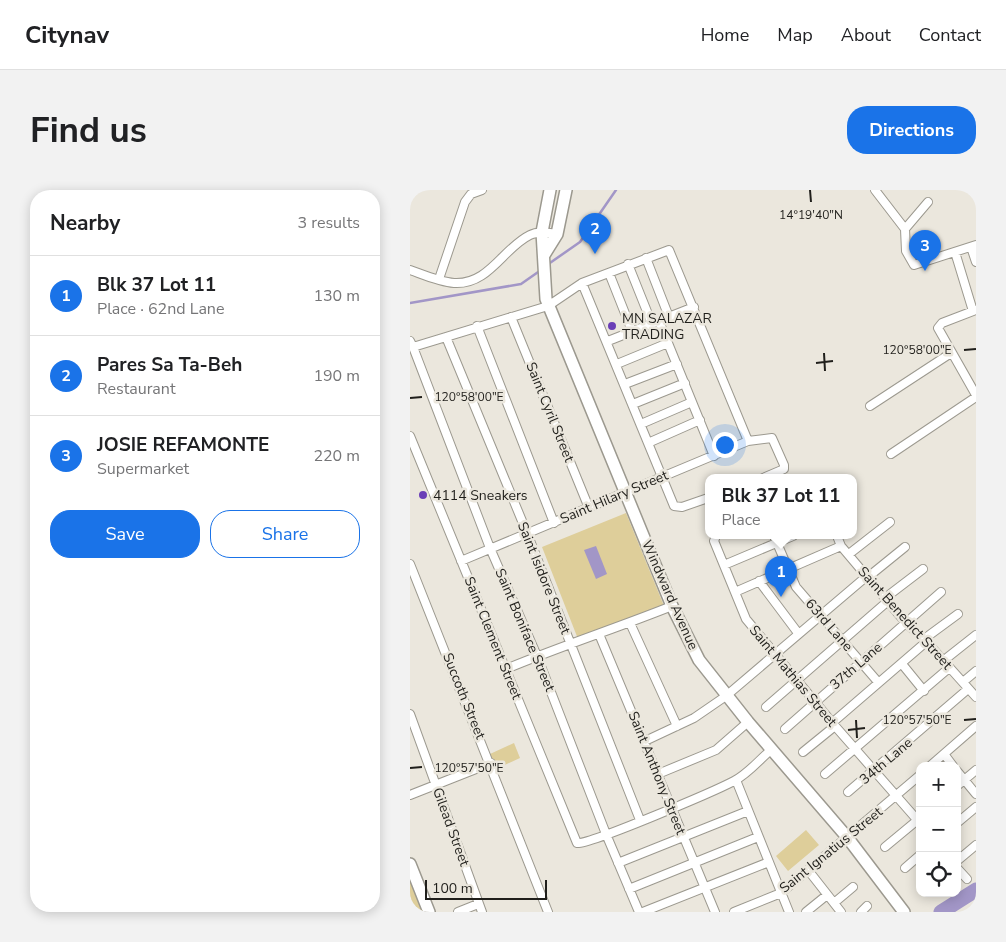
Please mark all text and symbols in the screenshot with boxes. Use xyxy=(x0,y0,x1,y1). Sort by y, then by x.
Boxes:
text: Citynav xyxy=(25,19,109,51)
text: Home xyxy=(701,23,749,47)
text: Map xyxy=(777,23,813,47)
text: About xyxy=(841,23,891,47)
text: Contact xyxy=(919,23,981,47)
button: Directions xyxy=(847,106,976,154)
text: Find us xyxy=(30,107,147,154)
text: 14°19'40"N xyxy=(779,207,843,223)
text: Nearby xyxy=(50,209,120,237)
text: 3 results xyxy=(298,212,360,234)
pin: 2 xyxy=(579,213,611,254)
pin: 3 xyxy=(909,230,941,271)
text: Blk 37 Lot 11 xyxy=(97,272,216,298)
text: 1 xyxy=(61,285,71,307)
text: 130 m xyxy=(313,285,360,307)
text: Place · 62nd Lane xyxy=(97,298,224,320)
place label: MN SALAZAR TRADING xyxy=(622,309,712,344)
marker: MN SALAZAR TRADING xyxy=(606,320,618,332)
text: 120°58'00"E xyxy=(882,342,952,358)
text: Pares Sa Ta-Beh xyxy=(97,352,242,378)
street label: Saint Cyril Street xyxy=(521,359,579,465)
text: 2 xyxy=(61,365,71,387)
text: 190 m xyxy=(313,365,360,387)
text: Restaurant xyxy=(97,378,176,400)
text: 120°58'00"E xyxy=(434,389,504,405)
text: JOSIE REFAMONTE xyxy=(97,432,269,458)
your location xyxy=(712,432,738,458)
text: 3 xyxy=(61,445,71,467)
text: 220 m xyxy=(313,445,360,467)
text: Supermarket xyxy=(97,458,189,480)
street label: Saint Hilary Street xyxy=(557,466,671,528)
popup xyxy=(705,474,857,539)
text: Blk 37 Lot 11 xyxy=(721,483,841,509)
place label: 4114 Sneakers xyxy=(433,486,528,505)
marker: 4114 Sneakers xyxy=(417,489,429,501)
text: Place xyxy=(721,509,761,531)
button: Save xyxy=(50,510,200,558)
button: Share xyxy=(210,510,360,558)
street label: Saint Isidore Street xyxy=(513,519,575,637)
street label: Windward Avenue xyxy=(637,537,703,653)
pin: 1 xyxy=(765,556,797,597)
street label: Saint Benedict Street xyxy=(854,562,956,674)
street label: Saint Boniface Street xyxy=(491,566,560,694)
street label: Saint Clement Street xyxy=(460,574,526,702)
street label: 63rd Lane xyxy=(801,595,857,655)
street label: Saint Mathias Street xyxy=(745,621,841,731)
street label: 37th Lane xyxy=(826,638,886,694)
street label: Succoth Street xyxy=(438,650,490,742)
street label: Saint Anthony Street xyxy=(624,709,690,838)
text: 120°57'50"E xyxy=(882,712,952,728)
street label: 34th Lane xyxy=(856,733,916,789)
text: 120°57'50"E xyxy=(434,760,504,776)
map controls xyxy=(916,762,961,897)
button: + xyxy=(916,762,961,807)
street label: Gilead Street xyxy=(428,785,474,869)
street label: Saint Ignatius Street xyxy=(776,802,887,897)
button: − xyxy=(916,807,961,852)
button: locate xyxy=(916,852,961,897)
scale bar xyxy=(425,877,548,900)
text: 100 m xyxy=(432,879,473,898)

